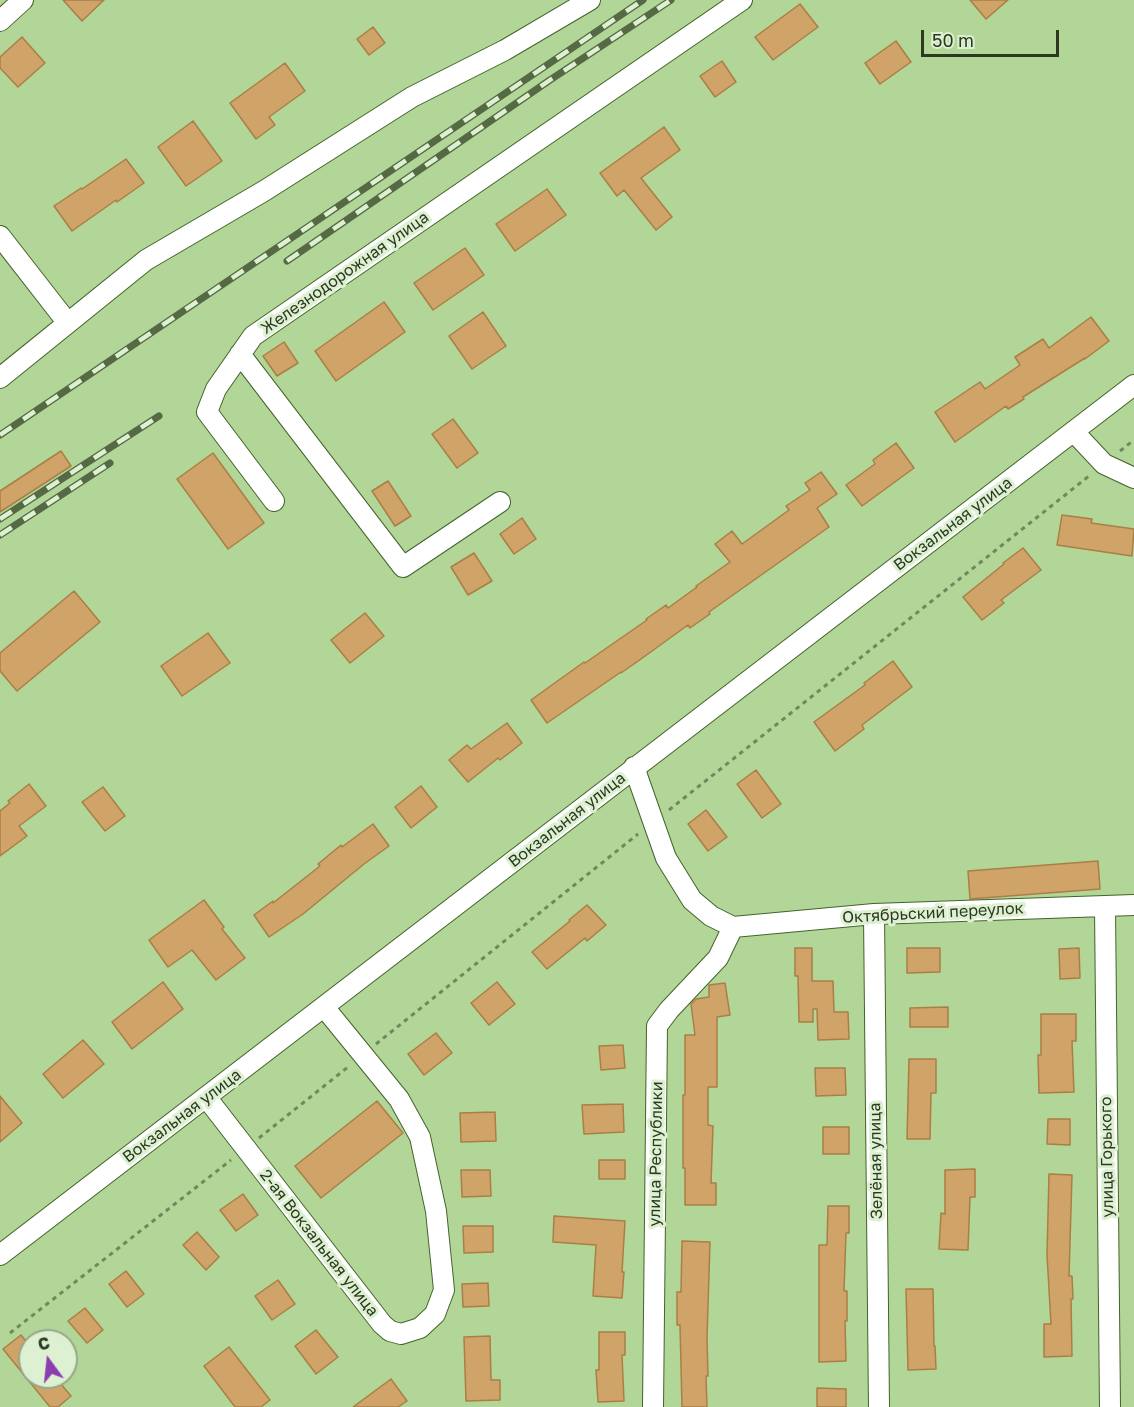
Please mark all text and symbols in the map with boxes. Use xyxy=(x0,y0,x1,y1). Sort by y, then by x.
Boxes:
scale bar xyxy=(924,18,1062,56)
text: 50 m xyxy=(932,29,974,51)
street label: Железнодорожная улица xyxy=(257,208,433,338)
street label: Вокзальная улица xyxy=(890,473,1016,575)
street label: Вокзальная улица xyxy=(505,768,629,872)
street label: Октябрьский переулок xyxy=(842,899,1024,927)
street label: Вокзальная улица xyxy=(119,1065,245,1167)
street label: улица Республики xyxy=(645,1081,667,1227)
street label: улица Горького xyxy=(1096,1096,1118,1218)
street label: Зелёная улица xyxy=(865,1102,887,1220)
street label: 2-ая Вокзальная улица xyxy=(256,1166,382,1320)
north arrow xyxy=(18,1329,78,1389)
text: С xyxy=(36,1332,52,1355)

